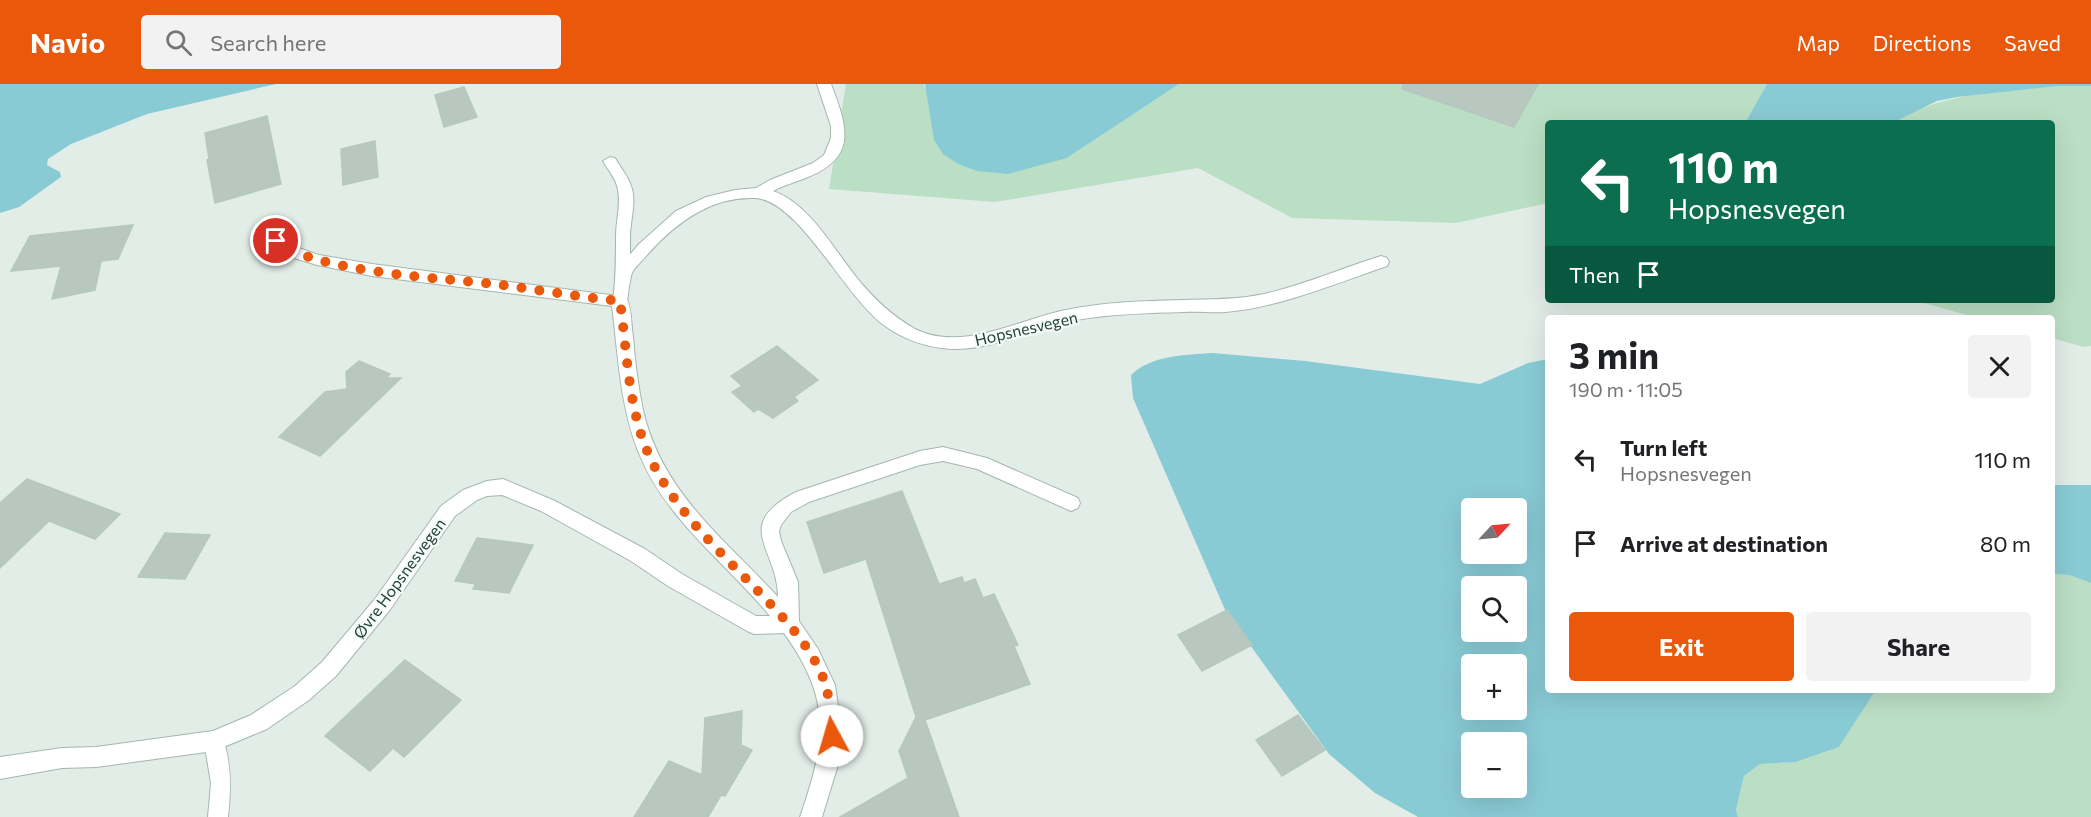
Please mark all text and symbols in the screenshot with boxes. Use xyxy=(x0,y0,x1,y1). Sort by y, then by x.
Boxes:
search box xyxy=(141,15,561,69)
text: Navio xyxy=(30,25,105,59)
icon: search xyxy=(162,26,195,59)
text: Search here xyxy=(210,29,326,56)
text: Map xyxy=(1797,30,1840,55)
text: Directions xyxy=(1873,30,1971,55)
text: Saved xyxy=(2004,30,2061,55)
text: 110 m xyxy=(1668,140,1779,192)
icon: left xyxy=(1569,144,1647,222)
text: Hopsnesvegen xyxy=(1668,192,1846,225)
pin xyxy=(250,215,301,266)
icon: arrive xyxy=(259,224,292,257)
icon: arrive xyxy=(1632,258,1665,291)
text: Then xyxy=(1569,261,1620,288)
street label: Hopsnesvegen xyxy=(973,307,1079,349)
text: 3 min xyxy=(1569,332,1659,376)
button: close xyxy=(1968,335,2031,398)
text: 190 m · 11:05 xyxy=(1569,377,1683,401)
text: Turn left xyxy=(1620,434,1707,461)
icon: left xyxy=(1569,443,1602,476)
text: 110 m xyxy=(1974,446,2031,473)
text: Hopsnesvegen xyxy=(1620,461,1752,485)
north arrow xyxy=(1461,498,1527,564)
map controls xyxy=(1461,498,1527,798)
street label: Øvre Hopsnesvegen xyxy=(349,514,449,642)
icon: arrive xyxy=(1569,527,1602,560)
text: Arrive at destination xyxy=(1620,530,1828,557)
text: 80 m xyxy=(1980,530,2031,557)
button: search xyxy=(1461,576,1527,642)
button: Exit xyxy=(1569,612,1794,681)
button: Share xyxy=(1806,612,2031,681)
button: + xyxy=(1461,654,1527,720)
position arrow xyxy=(800,704,864,768)
button: − xyxy=(1461,732,1527,798)

